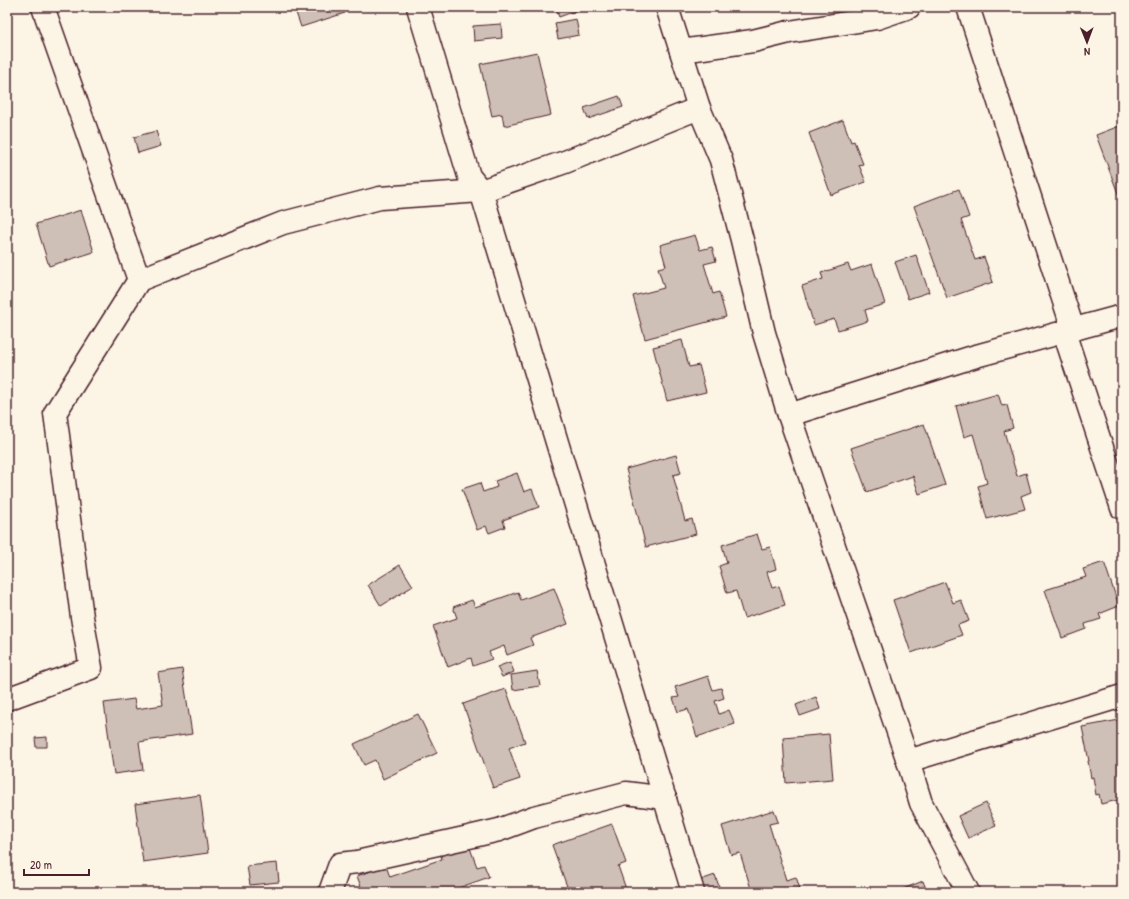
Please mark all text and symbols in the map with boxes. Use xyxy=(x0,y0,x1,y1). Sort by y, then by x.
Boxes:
north arrow xyxy=(1067,22,1107,62)
text: N xyxy=(1084,45,1090,59)
scale bar xyxy=(24,851,89,877)
text: 20 m xyxy=(30,856,52,873)

